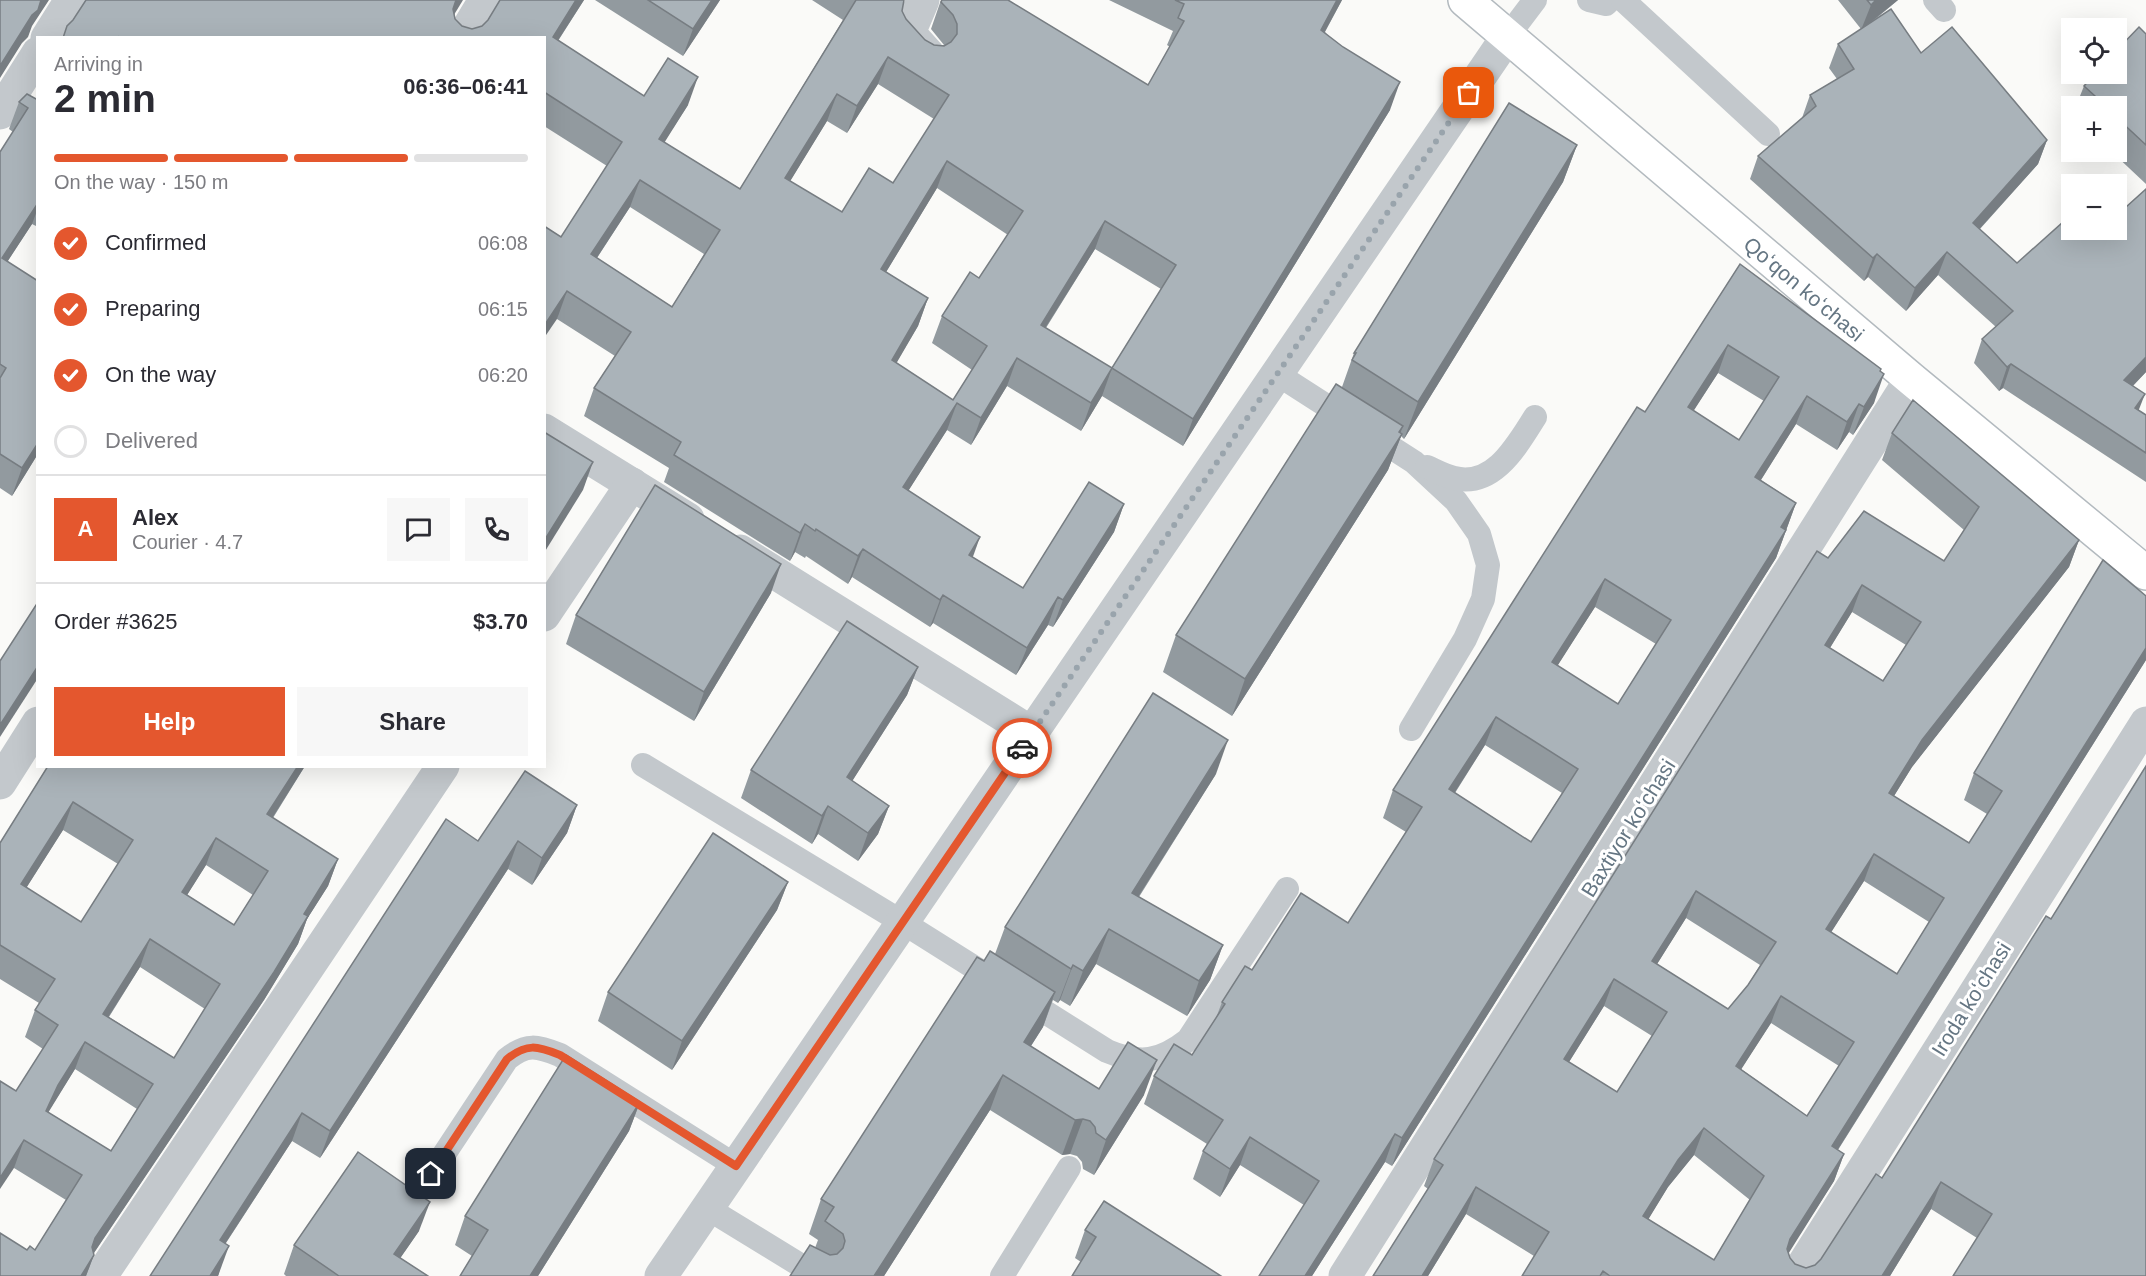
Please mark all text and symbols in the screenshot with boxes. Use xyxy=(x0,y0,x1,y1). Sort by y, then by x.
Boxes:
map controls xyxy=(2061,18,2127,240)
button: locate xyxy=(2061,18,2127,84)
text: Arriving in xyxy=(54,53,143,75)
pin xyxy=(1443,67,1494,118)
text: 06:36–06:41 xyxy=(403,74,528,99)
icon: bag xyxy=(1452,76,1485,109)
text: 2 min xyxy=(54,77,156,120)
button: + xyxy=(2061,96,2127,162)
text: On the way · 150 m xyxy=(54,171,229,193)
button: − xyxy=(2061,174,2127,240)
icon: check xyxy=(54,227,87,260)
text: Confirmed xyxy=(105,230,206,255)
text: 06:08 xyxy=(478,232,528,254)
street label: Qoʻqon koʻchasi xyxy=(1739,232,1869,346)
icon: check xyxy=(54,293,87,326)
text: Preparing xyxy=(105,296,200,321)
text: 06:15 xyxy=(478,298,528,320)
icon: check xyxy=(54,359,87,392)
text: On the way xyxy=(105,362,216,387)
text: 06:20 xyxy=(478,364,528,386)
text: Delivered xyxy=(105,428,198,453)
button: chat xyxy=(387,498,450,561)
button: phone xyxy=(465,498,528,561)
text: Alex xyxy=(132,505,178,530)
text: A xyxy=(78,516,93,541)
text: Courier · 4.7 xyxy=(132,531,243,553)
text: Order #3625 xyxy=(54,609,178,634)
text: $3.70 xyxy=(473,609,528,634)
button: Help xyxy=(54,687,285,756)
button: Share xyxy=(297,687,528,756)
courier xyxy=(992,718,1052,778)
icon: car xyxy=(1006,732,1039,765)
street label: Baxtiyor koʻchasi xyxy=(1576,755,1680,901)
street label: Iroda koʻchasi xyxy=(1927,938,2015,1060)
pin xyxy=(405,1148,456,1199)
icon: home xyxy=(414,1157,447,1190)

